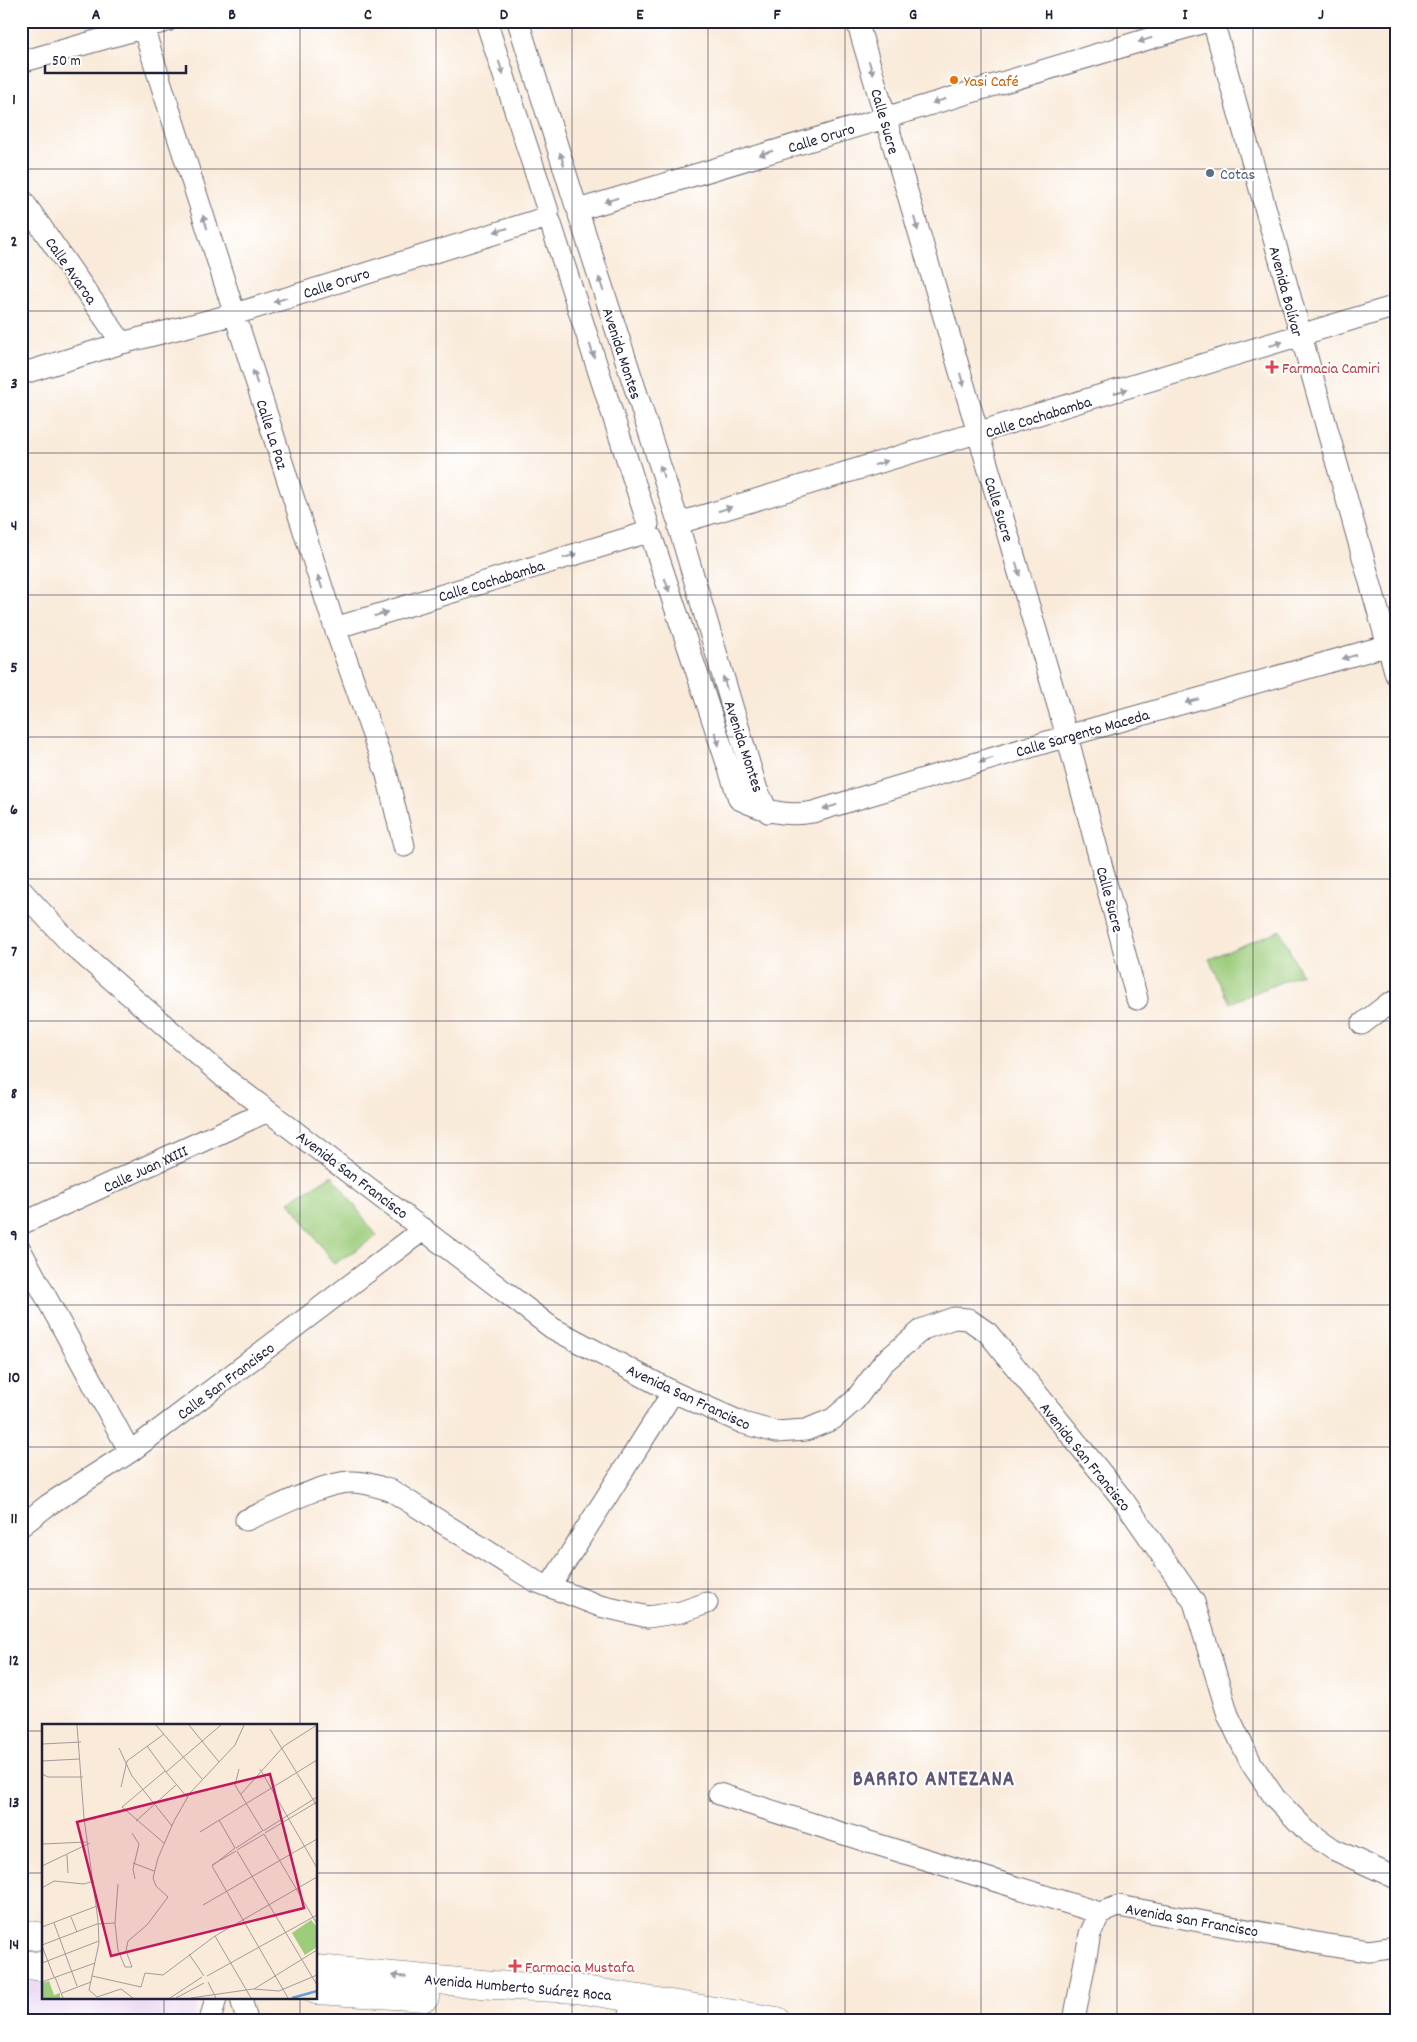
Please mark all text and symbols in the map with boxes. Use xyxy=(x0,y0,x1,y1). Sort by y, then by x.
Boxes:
text: A xyxy=(92,4,101,27)
text: B xyxy=(228,4,236,27)
text: C xyxy=(364,4,372,27)
text: D xyxy=(500,4,509,27)
text: E xyxy=(636,4,644,27)
text: F xyxy=(773,4,781,27)
text: G xyxy=(909,4,917,27)
text: H xyxy=(1045,4,1053,27)
text: I xyxy=(1183,4,1189,27)
text: J xyxy=(1318,4,1324,27)
one-way arrow xyxy=(1137,37,1152,45)
scale bar xyxy=(45,42,186,74)
text: 50 m xyxy=(52,51,81,73)
one-way arrow xyxy=(498,60,506,75)
one-way arrow xyxy=(867,61,875,76)
place label: Yasi Café xyxy=(964,71,1019,94)
marker: Yasi Café xyxy=(948,74,960,86)
street label: Calle Sucre xyxy=(863,86,904,157)
text: 1 xyxy=(12,89,16,112)
one-way arrow xyxy=(931,98,946,106)
street label: Calle Oruro xyxy=(785,118,858,160)
one-way arrow xyxy=(759,150,774,158)
one-way arrow xyxy=(557,151,565,166)
place label: Cotas xyxy=(1220,164,1255,187)
marker: Cotas xyxy=(1204,167,1216,179)
one-way arrow xyxy=(603,197,618,205)
one-way arrow xyxy=(201,214,209,229)
one-way arrow xyxy=(913,217,921,232)
one-way arrow xyxy=(494,227,509,235)
text: 2 xyxy=(11,231,18,254)
street label: Calle Avaroa xyxy=(38,233,102,310)
street label: Avenida Bolívar xyxy=(1261,244,1308,340)
street label: Calle Oruro xyxy=(300,263,373,306)
one-way arrow xyxy=(597,276,605,291)
one-way arrow xyxy=(272,297,287,304)
street label: Avenida Montes xyxy=(595,305,646,403)
one-way arrow xyxy=(1269,340,1284,348)
one-way arrow xyxy=(588,344,596,359)
place label: Farmacia Camiri xyxy=(1282,358,1380,381)
marker: Farmacia Camiri xyxy=(1266,361,1278,373)
one-way arrow xyxy=(250,369,258,384)
text: 3 xyxy=(10,373,18,396)
one-way arrow xyxy=(958,373,966,388)
one-way arrow xyxy=(1113,387,1128,395)
street label: Calle Cochabamba xyxy=(983,391,1095,445)
street label: Calle La Paz xyxy=(249,397,293,473)
one-way arrow xyxy=(874,459,889,467)
one-way arrow xyxy=(657,464,665,479)
street label: Calle Sucre xyxy=(977,474,1018,545)
one-way arrow xyxy=(718,505,733,513)
text: 4 xyxy=(11,515,17,538)
one-way arrow xyxy=(563,551,578,559)
street label: Calle Cochabamba xyxy=(436,555,548,609)
one-way arrow xyxy=(1014,562,1022,577)
one-way arrow xyxy=(316,574,323,589)
one-way arrow xyxy=(664,577,671,592)
one-way arrow xyxy=(374,609,389,617)
one-way arrow xyxy=(1341,653,1356,661)
text: 5 xyxy=(10,657,18,680)
one-way arrow xyxy=(720,676,728,691)
one-way arrow xyxy=(1185,697,1200,705)
street label: Avenida Montes xyxy=(717,698,768,796)
street label: Calle Sargento Maceda xyxy=(1013,704,1153,764)
one-way arrow xyxy=(713,732,721,747)
one-way arrow xyxy=(978,757,993,765)
text: 6 xyxy=(10,799,18,822)
one-way arrow xyxy=(823,803,838,811)
street label: Calle Sucre xyxy=(1089,864,1128,935)
text: 7 xyxy=(11,941,17,964)
text: 8 xyxy=(11,1083,18,1106)
street label: Avenida San Francisco xyxy=(291,1126,412,1226)
street label: Calle Juan XXIII xyxy=(100,1141,192,1200)
text: 9 xyxy=(10,1225,18,1248)
street label: Calle San Francisco xyxy=(173,1338,280,1426)
street label: Avenida San Francisco xyxy=(622,1359,754,1437)
text: 10 xyxy=(8,1367,20,1390)
street label: Avenida San Francisco xyxy=(1033,1398,1135,1517)
text: 11 xyxy=(10,1508,18,1531)
text: 12 xyxy=(9,1650,19,1673)
inset map xyxy=(42,1724,318,2000)
district label: BARRIO ANTEZANA xyxy=(853,1766,1015,1796)
text: 13 xyxy=(9,1792,19,1815)
street label: Avenida San Francisco xyxy=(1123,1898,1260,1944)
text: 14 xyxy=(9,1934,19,1957)
place label: Farmacia Mustafa xyxy=(525,1957,635,1980)
marker: Farmacia Mustafa xyxy=(509,1960,521,1972)
street label: Avenida Humberto Suárez Roca xyxy=(423,1969,613,2008)
one-way arrow xyxy=(391,1972,407,1980)

